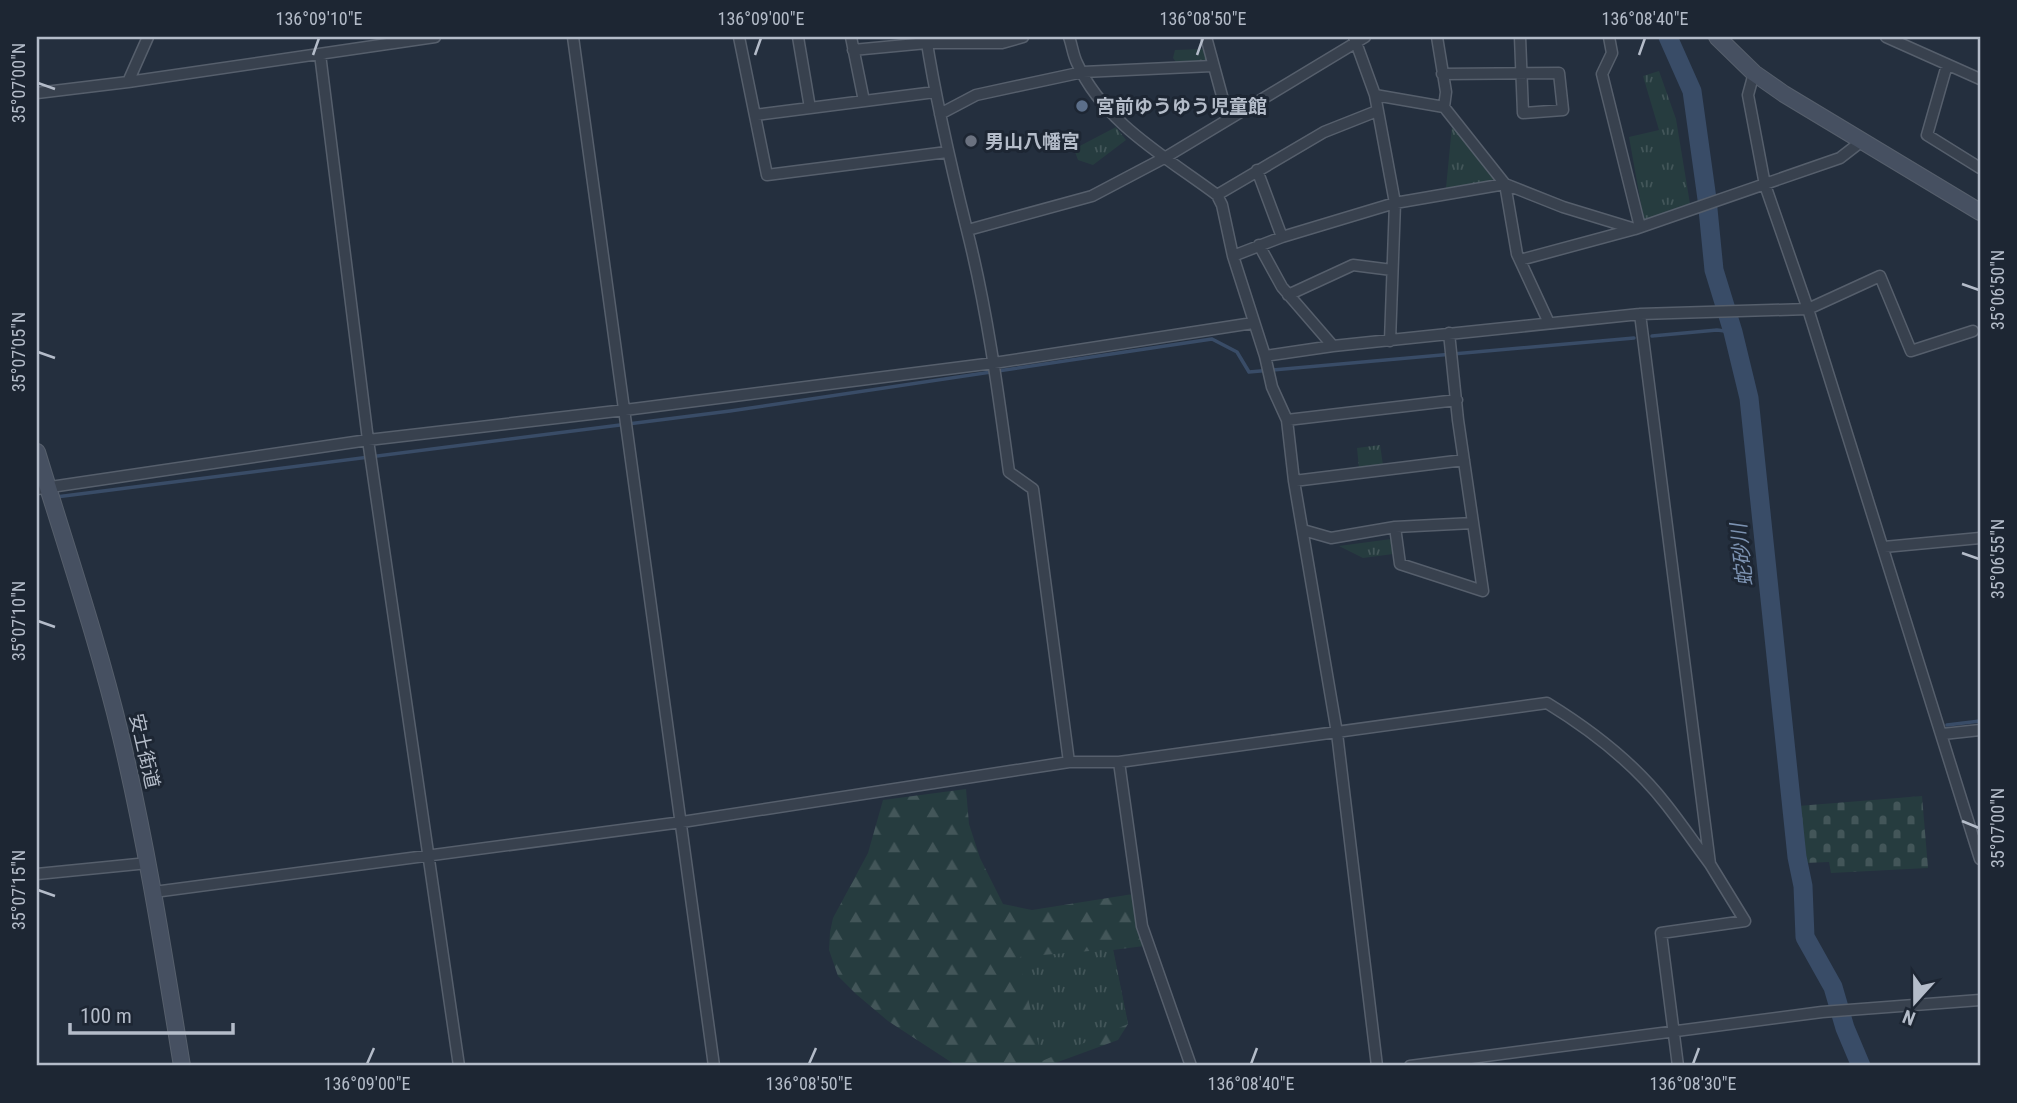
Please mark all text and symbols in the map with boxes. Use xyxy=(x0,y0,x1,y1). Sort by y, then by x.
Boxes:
text: 136°09'10"E xyxy=(276,8,362,29)
text: 136°09'00"E xyxy=(718,8,804,29)
text: 136°08'50"E xyxy=(1160,8,1246,29)
text: 136°08'40"E xyxy=(1602,8,1688,29)
text: 35°07'00"N xyxy=(8,43,29,123)
place label: 宮前ゆうゆう児童館 xyxy=(1096,95,1267,118)
marker: 宮前ゆうゆう児童館 xyxy=(1074,98,1090,114)
place label: 男山八幡宮 xyxy=(985,130,1080,153)
marker: 男山八幡宮 xyxy=(963,133,979,149)
text: 35°06'50"N xyxy=(1987,250,2008,330)
text: 35°07'05"N xyxy=(8,312,29,392)
text: 35°06'55"N xyxy=(1987,519,2008,599)
water label: 蛇砂川 xyxy=(1727,520,1757,588)
text: 35°07'10"N xyxy=(8,581,29,661)
street label: 安土街道 xyxy=(125,711,164,791)
text: 35°07'00"N xyxy=(1987,788,2008,868)
text: 35°07'15"N xyxy=(8,850,29,930)
north arrow xyxy=(1881,967,1951,1036)
scale bar xyxy=(70,991,233,1035)
text: 100 m xyxy=(80,1004,132,1028)
text: N xyxy=(1900,1005,1919,1030)
text: 136°09'00"E xyxy=(324,1073,410,1094)
text: 136°08'50"E xyxy=(766,1073,852,1094)
text: 136°08'40"E xyxy=(1208,1073,1294,1094)
text: 136°08'30"E xyxy=(1650,1073,1736,1094)

